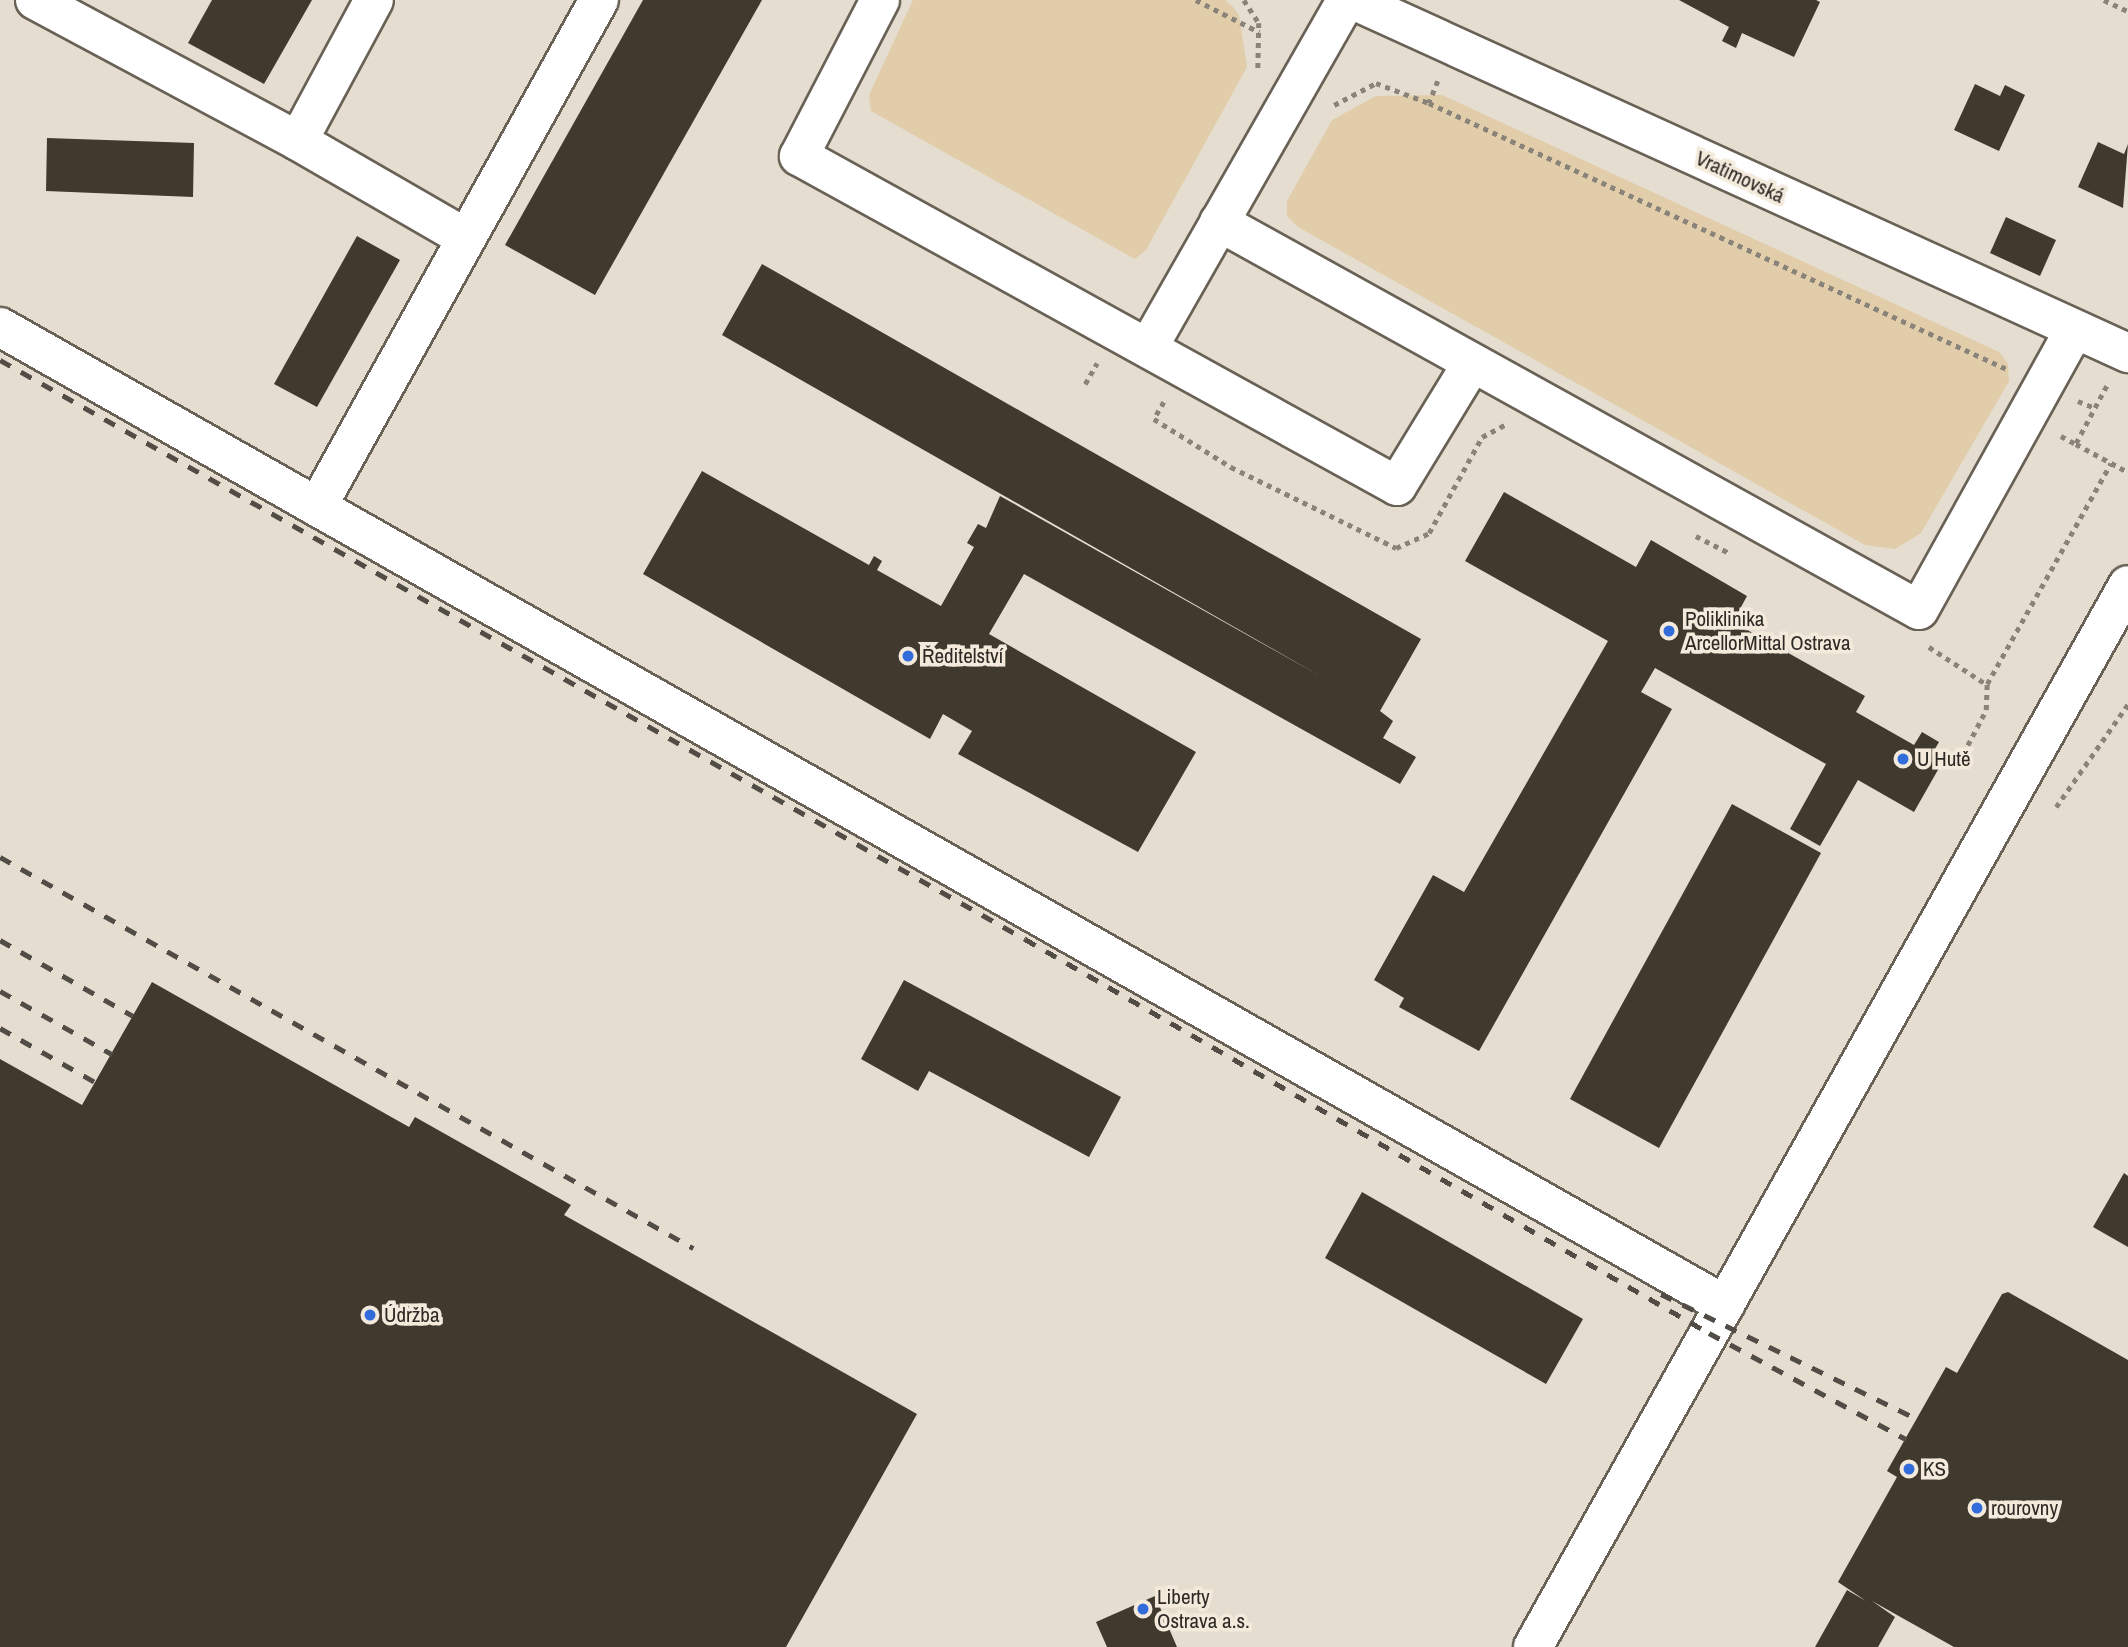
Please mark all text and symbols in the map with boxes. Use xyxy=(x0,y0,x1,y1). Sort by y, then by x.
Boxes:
street label: Vratimovská xyxy=(1692,145,1788,209)
place label: Poliklinika ArcellorMittal Ostrava xyxy=(1685,606,1851,656)
marker: Poliklinika ArcellorMittal Ostrava xyxy=(1659,621,1679,641)
place label: Ředitelství xyxy=(922,643,1003,669)
marker: Ředitelství xyxy=(900,648,916,664)
place label: U Hutě xyxy=(1917,746,1971,772)
marker: U Hutě xyxy=(1895,751,1911,767)
place label: Údržba xyxy=(384,1302,440,1328)
marker: Údržba xyxy=(362,1307,378,1323)
place label: KS xyxy=(1923,1456,1946,1482)
marker: KS xyxy=(1901,1461,1917,1477)
place label: rourovny xyxy=(1991,1495,2058,1521)
marker: rourovny xyxy=(1969,1500,1985,1516)
place label: Liberty Ostrava a.s. xyxy=(1157,1584,1250,1634)
marker: Liberty Ostrava a.s. xyxy=(1135,1601,1151,1617)

